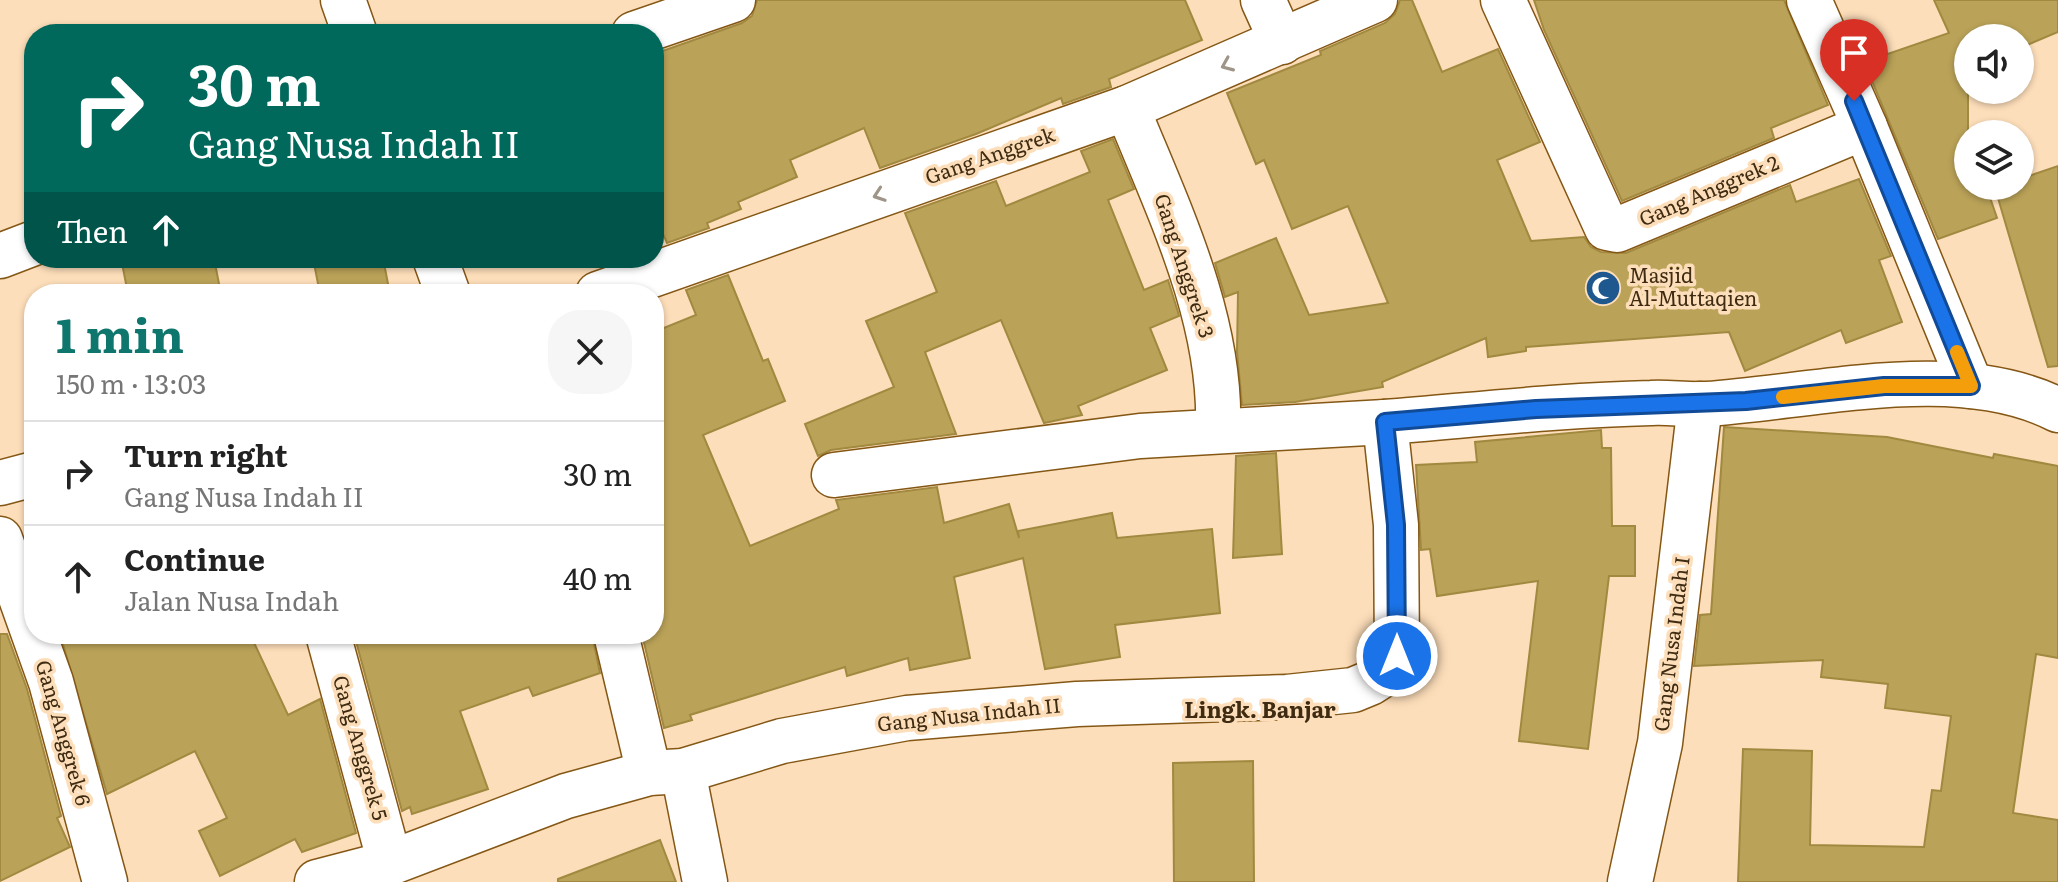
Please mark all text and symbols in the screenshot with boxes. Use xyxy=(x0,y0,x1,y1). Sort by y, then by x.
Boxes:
pin xyxy=(1820,19,1888,101)
map controls xyxy=(1954,24,2034,200)
button: sound xyxy=(1954,24,2034,104)
icon: arrive xyxy=(1832,31,1876,75)
text: 30 m xyxy=(188,40,321,123)
icon: right xyxy=(56,56,160,160)
one-way arrow xyxy=(1221,56,1235,72)
text: Gang Nusa Indah II xyxy=(188,116,520,169)
street label: Gang Anggrek xyxy=(920,118,1059,190)
button: layers xyxy=(1954,120,2034,200)
street label: Gang Anggrek 2 xyxy=(1634,146,1783,232)
one-way arrow xyxy=(872,186,886,202)
street label: Gang Anggrek 3 xyxy=(1148,189,1223,341)
text: Then xyxy=(56,208,128,252)
icon: ahead xyxy=(144,208,188,252)
place label: Masjid Al-Muttaqien xyxy=(1629,259,1757,312)
mosque icon: Masjid Al-Muttaqien xyxy=(1584,269,1622,307)
text: 1 min xyxy=(56,297,184,368)
button: close xyxy=(548,310,632,394)
text: 150 m · 13:03 xyxy=(56,363,206,402)
text: Turn right xyxy=(124,432,288,476)
icon: right xyxy=(56,451,100,495)
text: 30 m xyxy=(563,451,632,495)
text: Gang Nusa Indah II xyxy=(124,476,364,515)
text: Continue xyxy=(124,536,265,580)
icon: ahead xyxy=(56,555,100,599)
text: 40 m xyxy=(563,555,632,599)
street label: Gang Nusa Indah I xyxy=(1644,555,1696,733)
text: Jalan Nusa Indah xyxy=(124,580,339,619)
position arrow xyxy=(1355,614,1439,698)
street label: Gang Anggrek 6 xyxy=(30,656,100,809)
street label: Gang Anggrek 5 xyxy=(327,671,397,823)
street label: Gang Nusa Indah II xyxy=(876,688,1062,738)
district label: Lingk. Banjar xyxy=(1184,692,1336,725)

